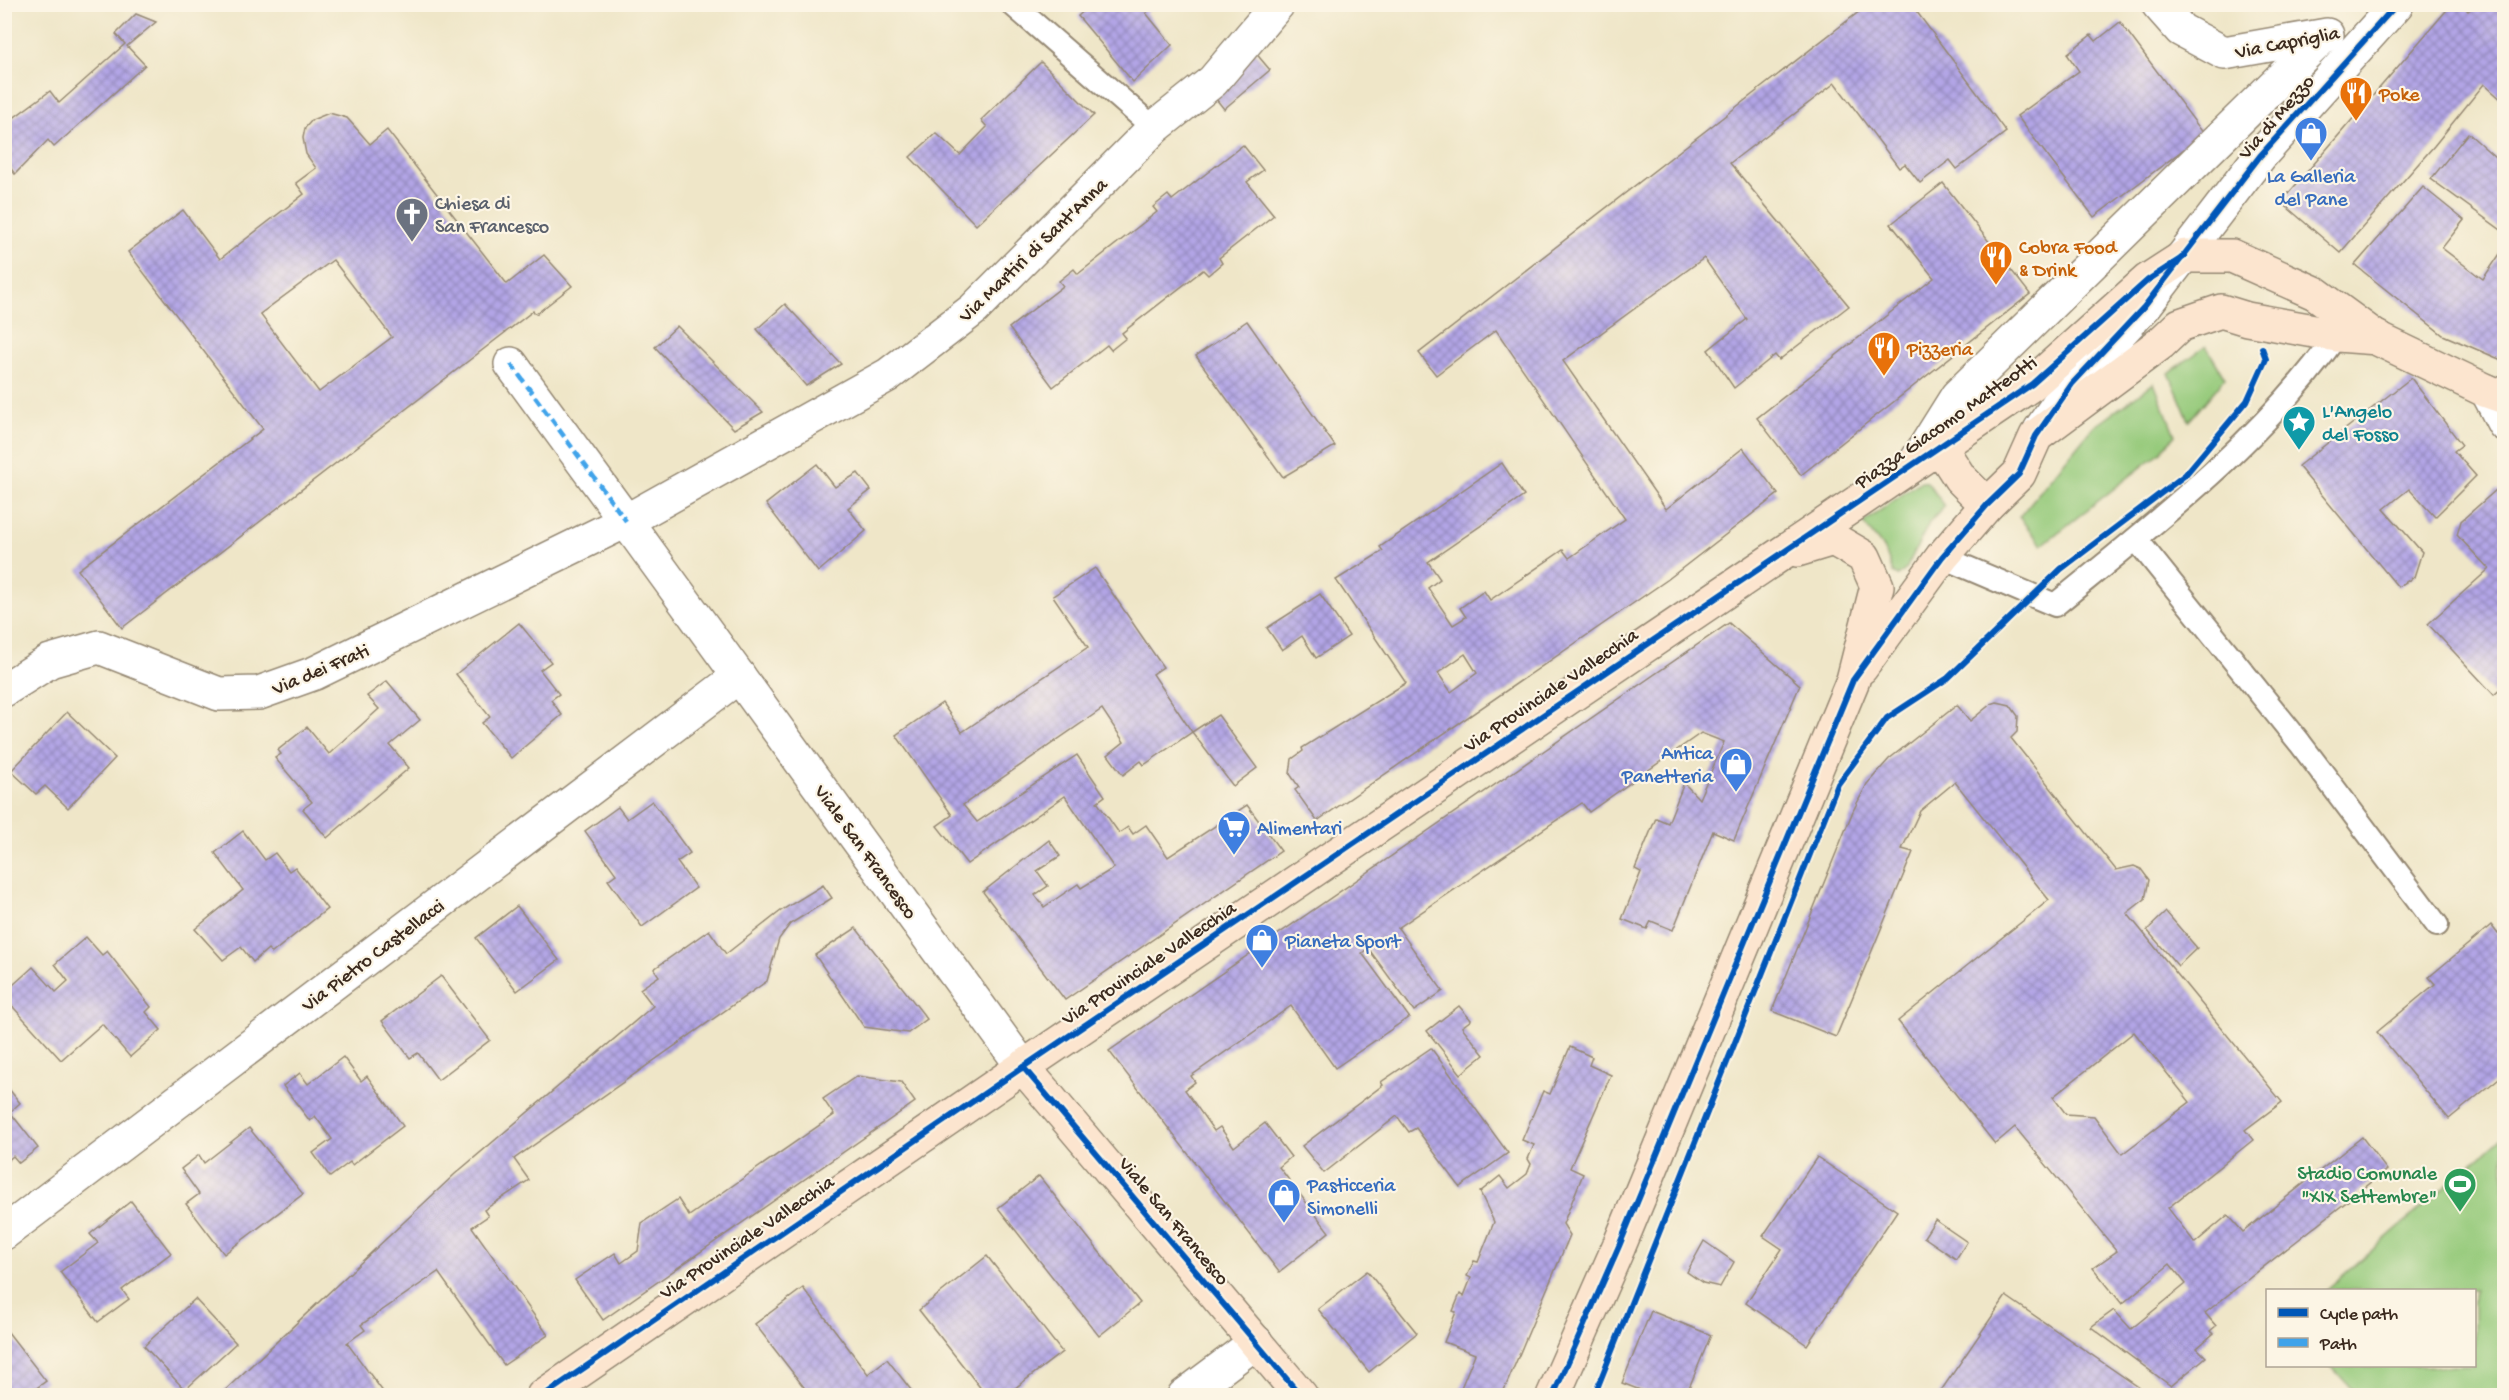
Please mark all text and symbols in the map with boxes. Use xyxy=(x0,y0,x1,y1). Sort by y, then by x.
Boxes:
street label: Via Capriglia xyxy=(2233,23,2343,66)
street label: Via di Mezzo xyxy=(2234,71,2321,166)
restaurant icon: Poke xyxy=(2338,75,2374,122)
place label: Poke xyxy=(2378,85,2420,108)
shop icon: La Galleria del Pane xyxy=(2293,115,2329,162)
place label: La Galleria del Pane xyxy=(2267,167,2356,213)
street label: Via Martiri di Sant'Anna xyxy=(955,174,1114,329)
place label: Chiesa di San Francesco xyxy=(435,194,549,240)
church icon: Chiesa di San Francesco xyxy=(394,196,430,243)
place label: Cobra Food & Drink xyxy=(2019,238,2119,284)
restaurant icon: Cobra Food & Drink xyxy=(1978,239,2014,286)
restaurant icon: Pizzeria xyxy=(1866,330,1902,377)
place label: Pizzeria xyxy=(1906,340,1974,363)
street label: Piazza Giacomo Matteotti xyxy=(1851,352,2043,496)
place label: L'Angelo del Fosso xyxy=(2322,402,2399,448)
place icon: L'Angelo del Fosso xyxy=(2281,404,2317,451)
street label: Via Provinciale Vallecchia xyxy=(1460,624,1644,759)
street label: Via dei Frati xyxy=(268,640,373,702)
place label: Antica Panetteria xyxy=(1621,744,1714,790)
shop icon: Antica Panetteria xyxy=(1718,746,1754,793)
street label: Viale San Francesco xyxy=(807,781,921,925)
supermarket icon: Alimentari xyxy=(1216,809,1252,856)
place label: Alimentari xyxy=(1257,819,1342,842)
street label: Via Pietro Castellacci xyxy=(297,896,450,1019)
street label: Via Provinciale Vallecchia xyxy=(1058,897,1242,1032)
shop icon: Pianeta Sport xyxy=(1244,922,1280,969)
place label: Pianeta Sport xyxy=(1284,932,1402,955)
street label: Viale San Francesco xyxy=(1111,1153,1233,1291)
place label: Stadio Comunale "XIX Settembre" xyxy=(2297,1164,2438,1210)
sports icon: Stadio Comunale "XIX Settembre" xyxy=(2442,1166,2478,1213)
street label: Via Provinciale Vallecchia xyxy=(656,1171,840,1306)
place label: Pasticceria Simonelli xyxy=(1306,1176,1396,1222)
shop icon: Pasticceria Simonelli xyxy=(1266,1177,1302,1224)
legend xyxy=(2266,1289,2476,1367)
text: Cycle path xyxy=(2320,1305,2398,1326)
text: Path xyxy=(2319,1335,2357,1356)

